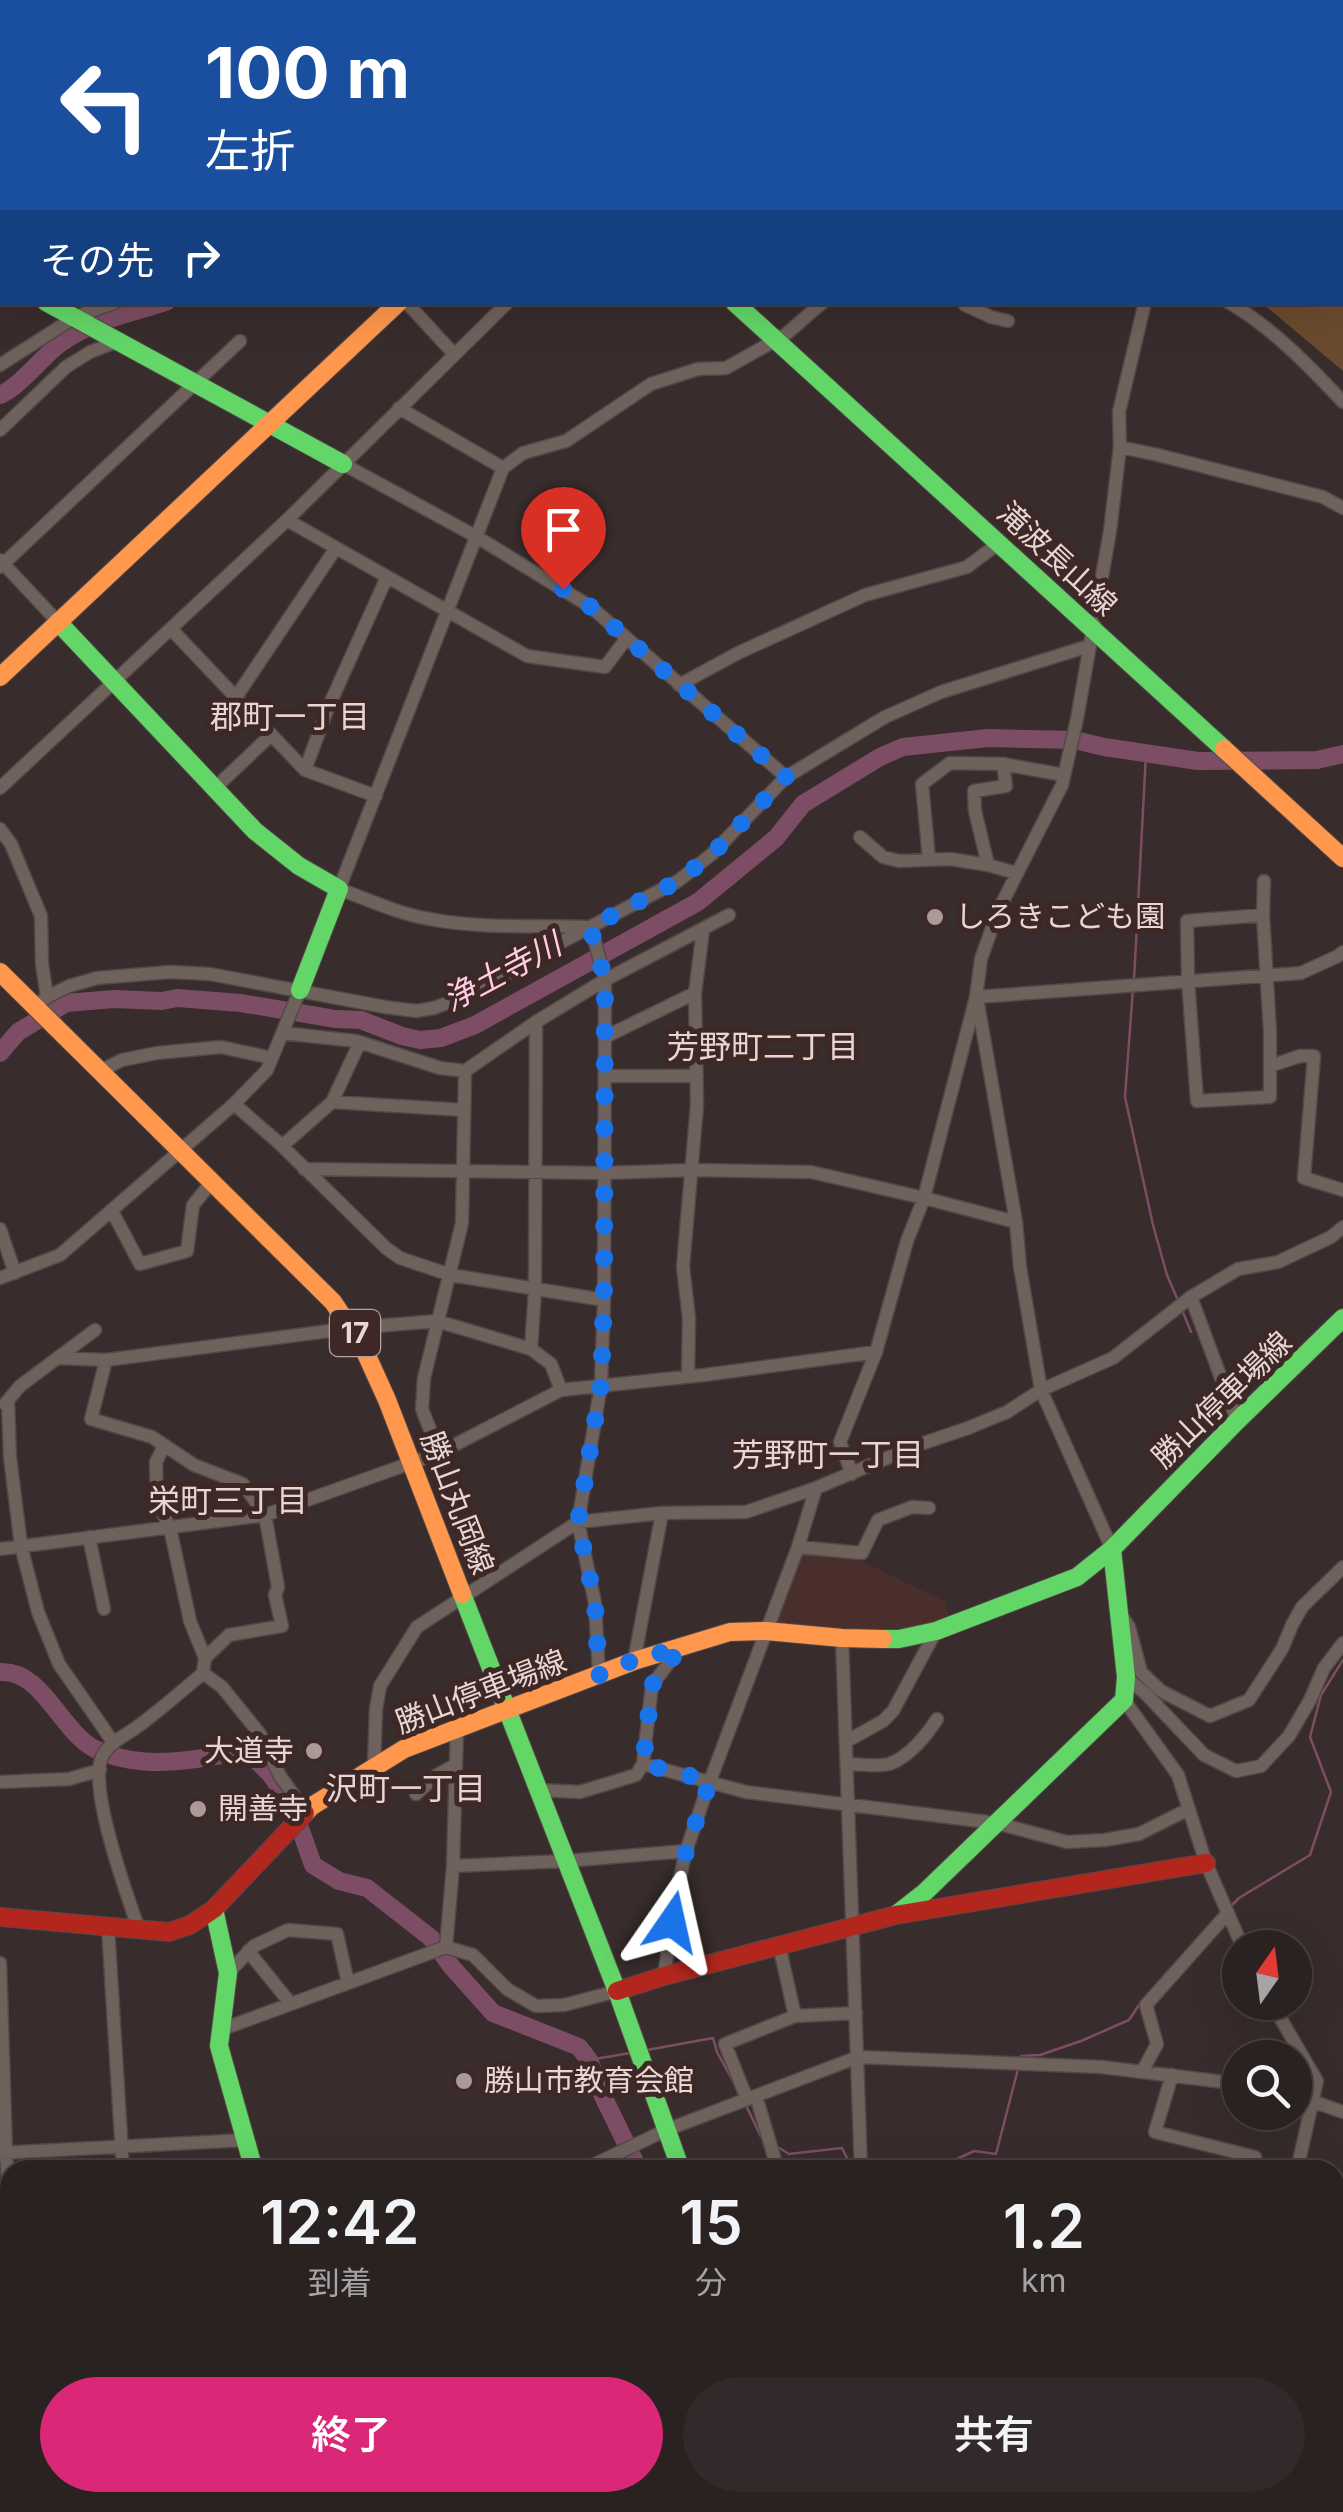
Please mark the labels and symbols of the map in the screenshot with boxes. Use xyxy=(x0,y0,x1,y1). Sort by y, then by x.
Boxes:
pin xyxy=(521,487,606,590)
street label: 滝波長山線 xyxy=(991,494,1125,623)
district label: 郡町一丁目 xyxy=(210,697,370,736)
place label: しろきこども園 xyxy=(955,898,1165,934)
marker: しろきこども園 xyxy=(924,906,946,928)
water label: 浄土寺川 xyxy=(436,923,570,1019)
district label: 芳野町二丁目 xyxy=(667,1027,859,1066)
road number: 17 xyxy=(330,1310,380,1356)
street label: 勝山停車場線 xyxy=(1144,1324,1299,1475)
street label: 勝山丸岡線 xyxy=(414,1426,502,1579)
district label: 芳野町一丁目 xyxy=(732,1435,924,1474)
district label: 栄町三丁目 xyxy=(148,1481,308,1520)
street label: 勝山停車場線 xyxy=(390,1642,571,1740)
place label: 大道寺 xyxy=(204,1732,294,1768)
marker: 大道寺 xyxy=(303,1740,325,1762)
district label: 沢町一丁目 xyxy=(326,1769,486,1808)
place label: 開善寺 xyxy=(218,1790,308,1826)
marker: 開善寺 xyxy=(187,1798,209,1820)
position arrow xyxy=(620,1870,724,1974)
north arrow xyxy=(1222,1930,1312,2020)
place label: 勝山市教育会館 xyxy=(484,2062,694,2098)
marker: 勝山市教育会館 xyxy=(453,2070,475,2092)

